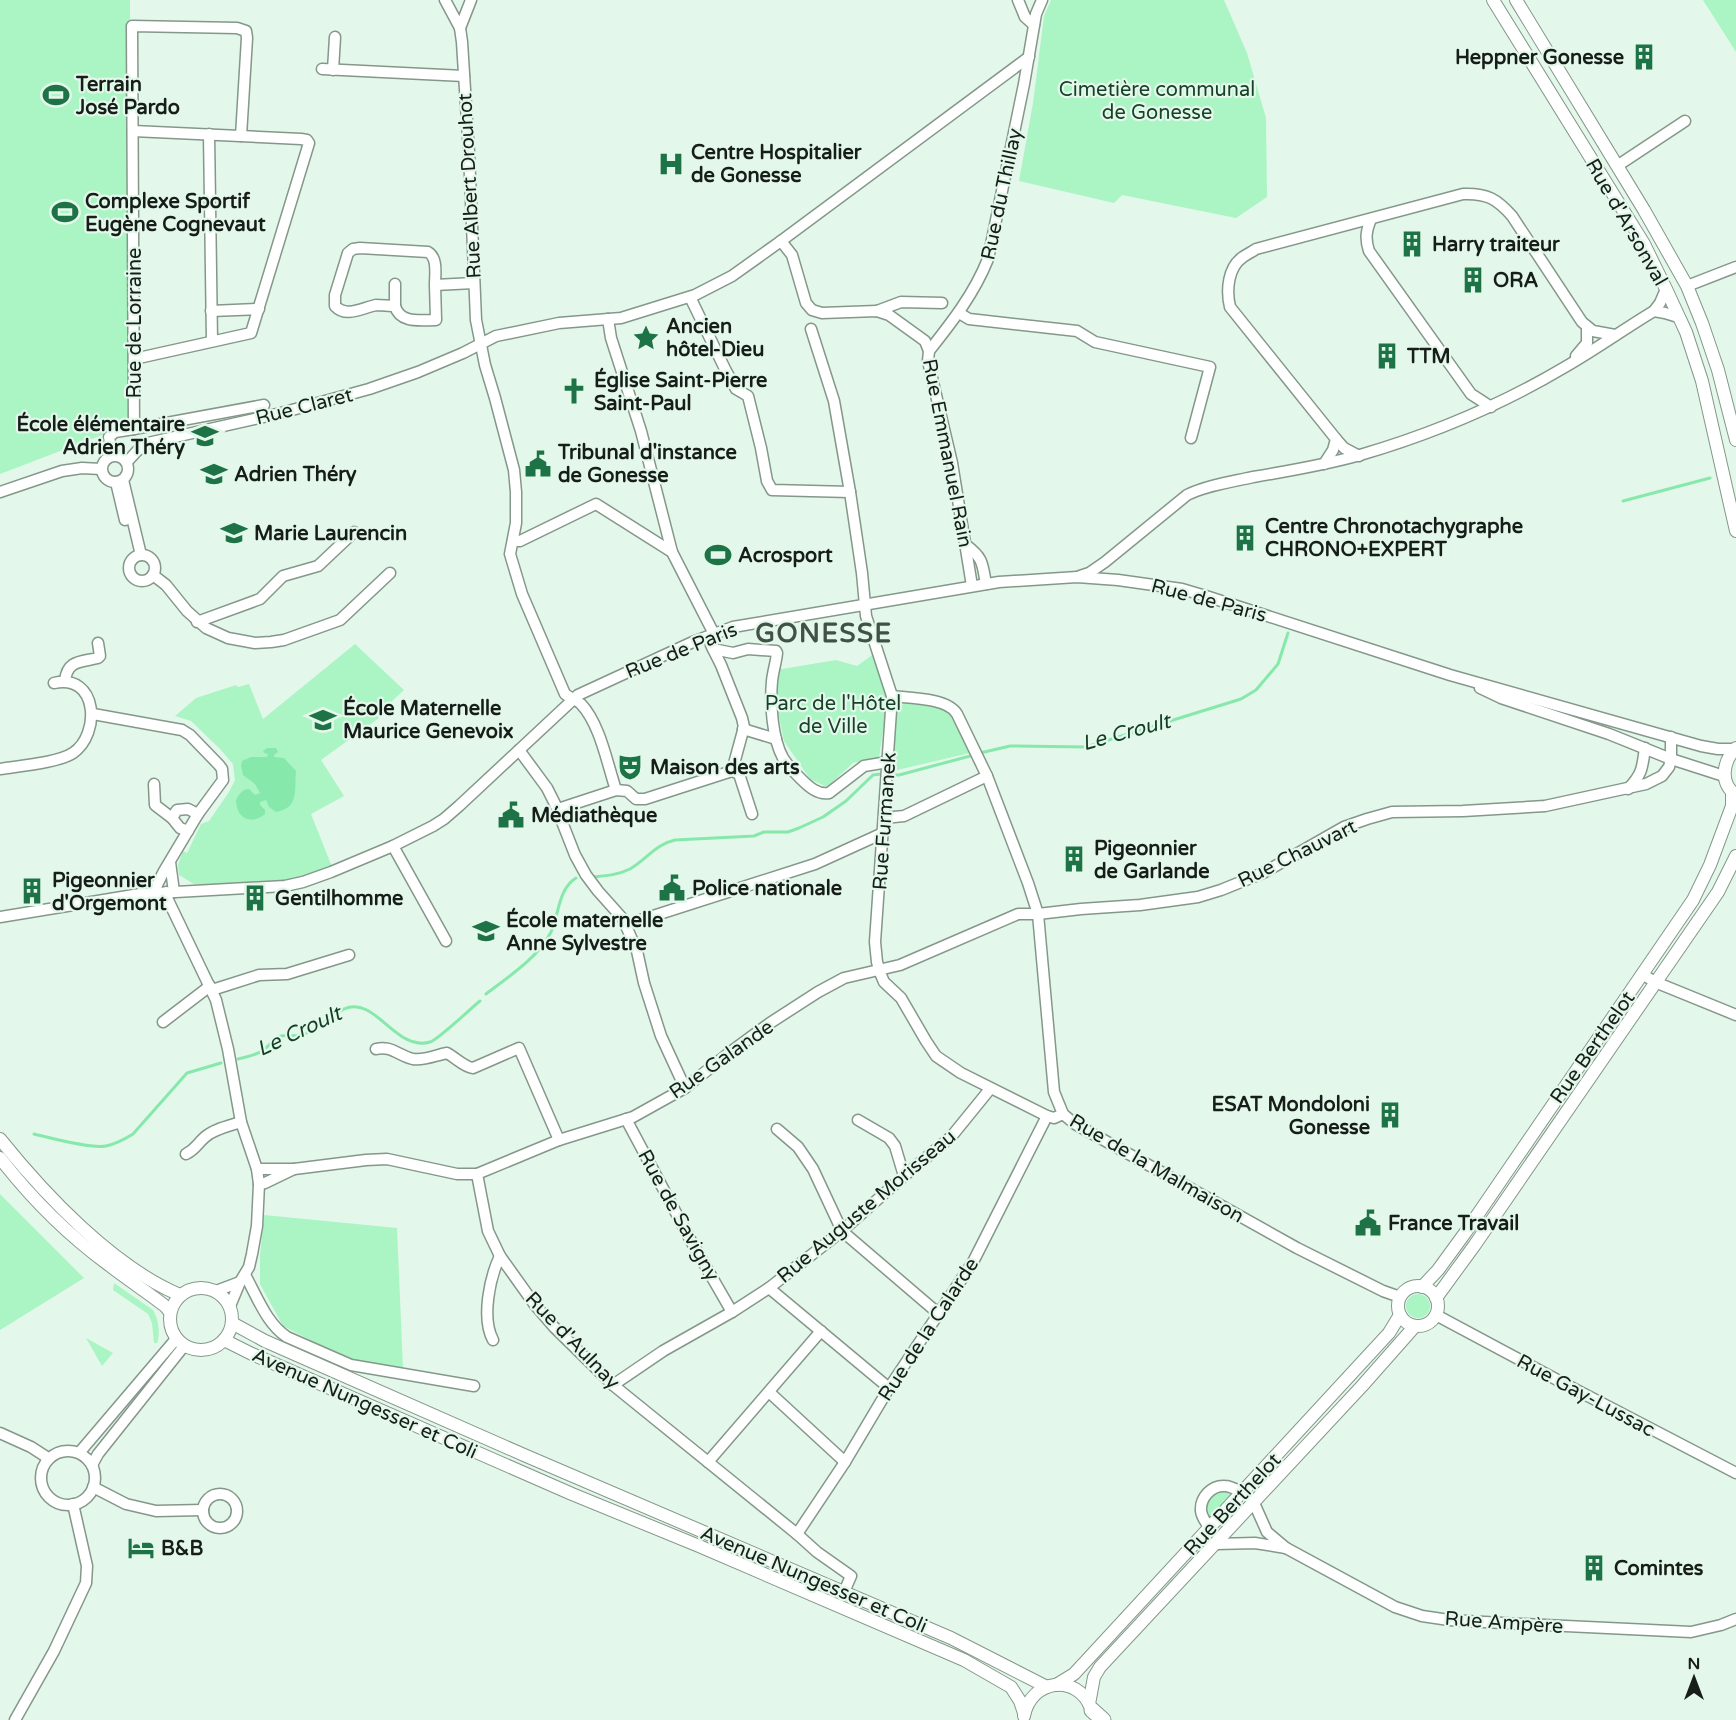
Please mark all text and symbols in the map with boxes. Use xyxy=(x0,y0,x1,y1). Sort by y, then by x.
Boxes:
building icon: Heppner Gonesse xyxy=(1629,42,1659,72)
place label: Heppner Gonesse xyxy=(1455,46,1624,70)
place label: Terrain José Pardo xyxy=(75,73,180,120)
park label: Cimetière communal de Gonesse xyxy=(1059,78,1255,125)
sports icon: Terrain José Pardo xyxy=(41,80,71,110)
street label: Rue Albert Drouhot xyxy=(453,92,487,279)
street label: Rue du Thillay xyxy=(976,126,1028,262)
place label: Centre Hospitalier de Gonesse xyxy=(691,141,862,188)
hospital icon: Centre Hospitalier de Gonesse xyxy=(656,149,686,179)
street label: Rue d'Arsonval xyxy=(1580,155,1672,290)
place label: Complexe Sportif Eugène Cognevaut xyxy=(85,190,266,237)
sports icon: Complexe Sportif Eugène Cognevaut xyxy=(50,197,80,227)
building icon: Harry traiteur xyxy=(1397,229,1427,259)
place label: Harry traiteur xyxy=(1432,233,1560,257)
street label: Rue de Lorraine xyxy=(123,248,147,398)
building icon: ORA xyxy=(1458,265,1488,295)
place label: ORA xyxy=(1493,269,1538,293)
place label: Ancien hôtel-Dieu xyxy=(666,315,764,362)
place icon: Ancien hôtel-Dieu xyxy=(631,323,661,353)
building icon: TTM xyxy=(1372,341,1402,371)
place label: TTM xyxy=(1406,345,1451,369)
street label: Rue Emmanuel Rain xyxy=(917,357,977,550)
place label: Église Saint-Pierre Saint-Paul xyxy=(594,367,767,416)
church icon: Église Saint-Pierre Saint-Paul xyxy=(559,376,589,406)
street label: Rue Claret xyxy=(253,383,356,431)
place label: École élémentaire Adrien Théry xyxy=(17,411,185,460)
school or university icon: École élémentaire Adrien Théry xyxy=(190,421,220,451)
place label: Tribunal d'instance de Gonesse xyxy=(557,441,737,488)
public building icon: Tribunal d'instance de Gonesse xyxy=(523,449,553,479)
school or university icon: Adrien Théry xyxy=(199,459,229,489)
place label: Adrien Théry xyxy=(234,463,357,487)
place label: Centre Chronotachygraphe CHRONO+EXPERT xyxy=(1265,515,1523,562)
school or university icon: Marie Laurencin xyxy=(219,518,249,548)
place label: Marie Laurencin xyxy=(254,522,407,546)
building icon: Centre Chronotachygraphe CHRONO+EXPERT xyxy=(1230,523,1260,553)
sports icon: Acrosport xyxy=(703,540,733,570)
place label: Acrosport xyxy=(738,544,833,568)
street label: Rue de Paris xyxy=(1148,574,1269,628)
street label: Rue de Paris xyxy=(622,618,741,684)
district label: GONESSE xyxy=(755,618,893,649)
park label: Parc de l'Hôtel de Ville xyxy=(765,692,901,739)
place label: École Maternelle Maurice Genevoix xyxy=(343,695,514,744)
school or university icon: École Maternelle Maurice Genevoix xyxy=(308,705,338,735)
water label: Le Croult xyxy=(1079,708,1175,756)
street label: Rue Furmanek xyxy=(868,751,902,891)
theatre icon: Maison des arts xyxy=(615,752,645,782)
place label: Maison des arts xyxy=(650,756,800,780)
public building icon: Médiathèque xyxy=(496,800,526,830)
place label: Médiathèque xyxy=(531,804,657,828)
street label: Rue Chauvart xyxy=(1234,815,1361,893)
place label: Pigeonnier de Garlande xyxy=(1094,837,1210,884)
building icon: Pigeonnier de Garlande xyxy=(1059,844,1089,874)
place label: Pigeonnier d'Orgemont xyxy=(52,869,167,916)
public building icon: Police nationale xyxy=(657,873,687,903)
building icon: Pigeonnier d'Orgemont xyxy=(17,876,47,906)
place label: Police nationale xyxy=(692,877,842,901)
building icon: Gentilhomme xyxy=(240,883,270,913)
place label: Gentilhomme xyxy=(275,887,403,911)
place label: École maternelle Anne Sylvestre xyxy=(506,907,663,956)
school or university icon: École maternelle Anne Sylvestre xyxy=(471,916,501,946)
street label: Rue Berthelot xyxy=(1545,987,1641,1108)
water label: Le Croult xyxy=(253,1000,347,1062)
street label: Rue Galande xyxy=(665,1015,778,1105)
place label: ESAT Mondoloni Gonesse xyxy=(1211,1093,1370,1140)
building icon: ESAT Mondoloni Gonesse xyxy=(1375,1100,1405,1130)
street label: Rue de la Malmaison xyxy=(1065,1109,1248,1229)
street label: Rue Auguste Morisseau xyxy=(772,1125,961,1289)
street label: Rue de Savigny xyxy=(632,1146,724,1286)
public building icon: France Travail xyxy=(1353,1208,1383,1238)
place label: France Travail xyxy=(1388,1212,1519,1236)
street label: Rue de la Calarde xyxy=(874,1253,984,1406)
street label: Rue d'Aulnay xyxy=(520,1287,625,1394)
street label: Avenue Nungesser et Coli xyxy=(248,1343,481,1465)
street label: Rue Gay-Lussac xyxy=(1512,1349,1659,1442)
street label: Rue Berthelot xyxy=(1179,1448,1287,1561)
street label: Avenue Nungesser et Coli xyxy=(697,1521,931,1639)
hotel icon: B&B xyxy=(126,1533,156,1563)
place label: B&B xyxy=(161,1537,203,1561)
building icon: Comintes xyxy=(1579,1553,1609,1583)
place label: Comintes xyxy=(1614,1557,1704,1581)
street label: Rue Ampère xyxy=(1444,1607,1564,1639)
north arrow xyxy=(1664,1648,1724,1708)
text: N xyxy=(1688,1654,1700,1674)

